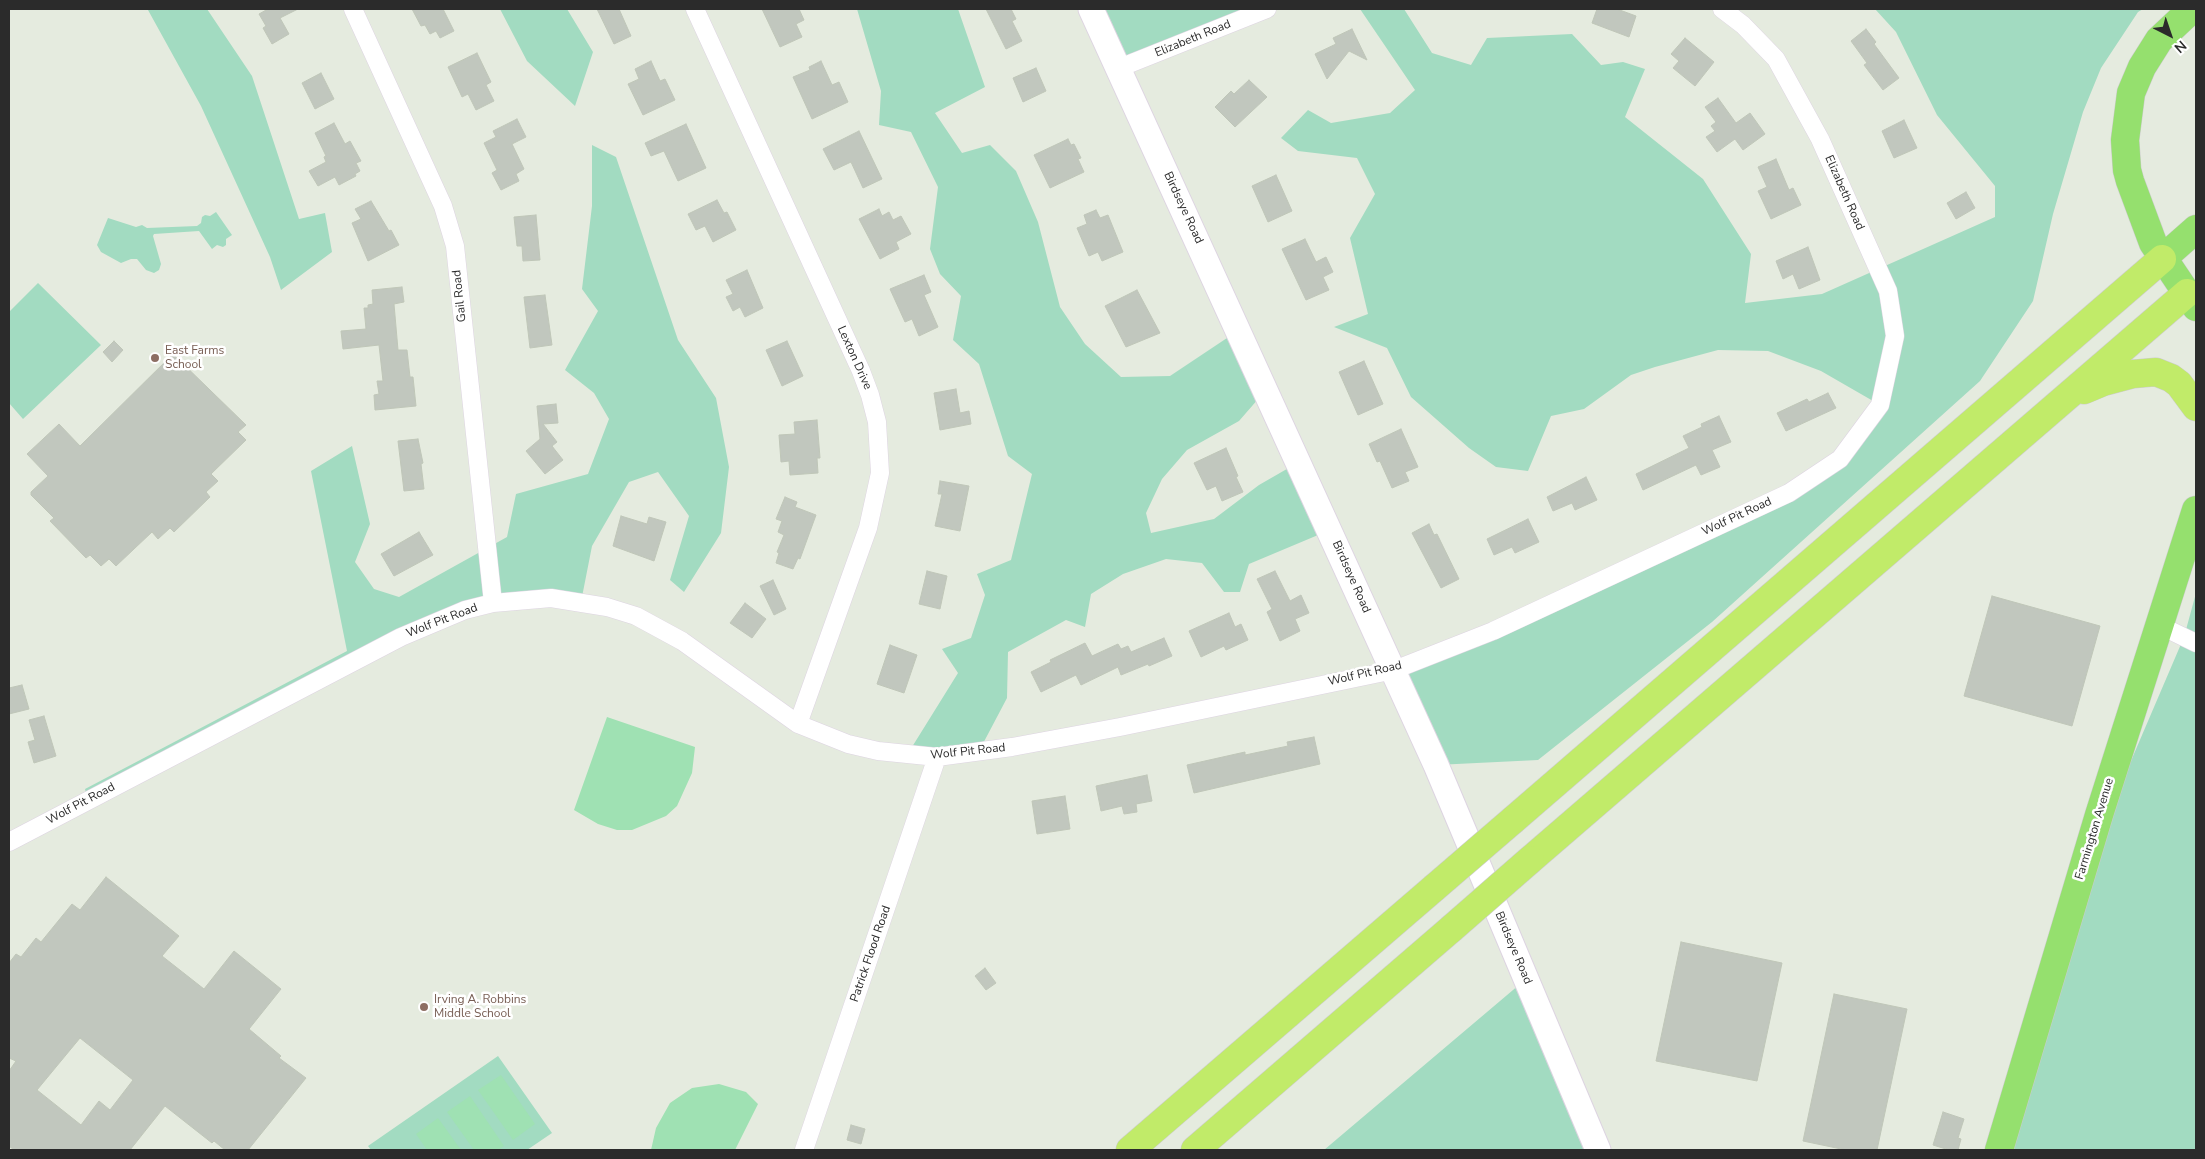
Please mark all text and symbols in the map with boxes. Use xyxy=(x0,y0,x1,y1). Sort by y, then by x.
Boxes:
north arrow xyxy=(2145,10,2195,60)
street label: Elizabeth Road xyxy=(1153,17,1233,61)
text: N xyxy=(2170,36,2190,57)
street label: Elizabeth Road xyxy=(1821,153,1867,233)
street label: Birdseye Road xyxy=(1160,170,1206,246)
street label: Gail Road xyxy=(450,269,470,323)
street label: Lexton Drive xyxy=(834,324,874,392)
place label: East Farms School xyxy=(165,344,224,372)
marker: East Farms School xyxy=(149,352,161,364)
street label: Wolf Pit Road xyxy=(1700,495,1774,539)
street label: Birdseye Road xyxy=(1329,539,1373,615)
street label: Wolf Pit Road xyxy=(404,601,480,641)
street label: Wolf Pit Road xyxy=(1327,659,1403,689)
street label: Wolf Pit Road xyxy=(930,741,1006,763)
street label: Farmington Avenue xyxy=(2073,776,2117,882)
street label: Wolf Pit Road xyxy=(44,780,118,828)
street label: Patrick Flood Road xyxy=(848,904,894,1004)
street label: Birdseye Road xyxy=(1491,909,1535,987)
place label: Irving A. Robbins Middle School xyxy=(434,993,526,1021)
marker: Irving A. Robbins Middle School xyxy=(418,1001,430,1013)

